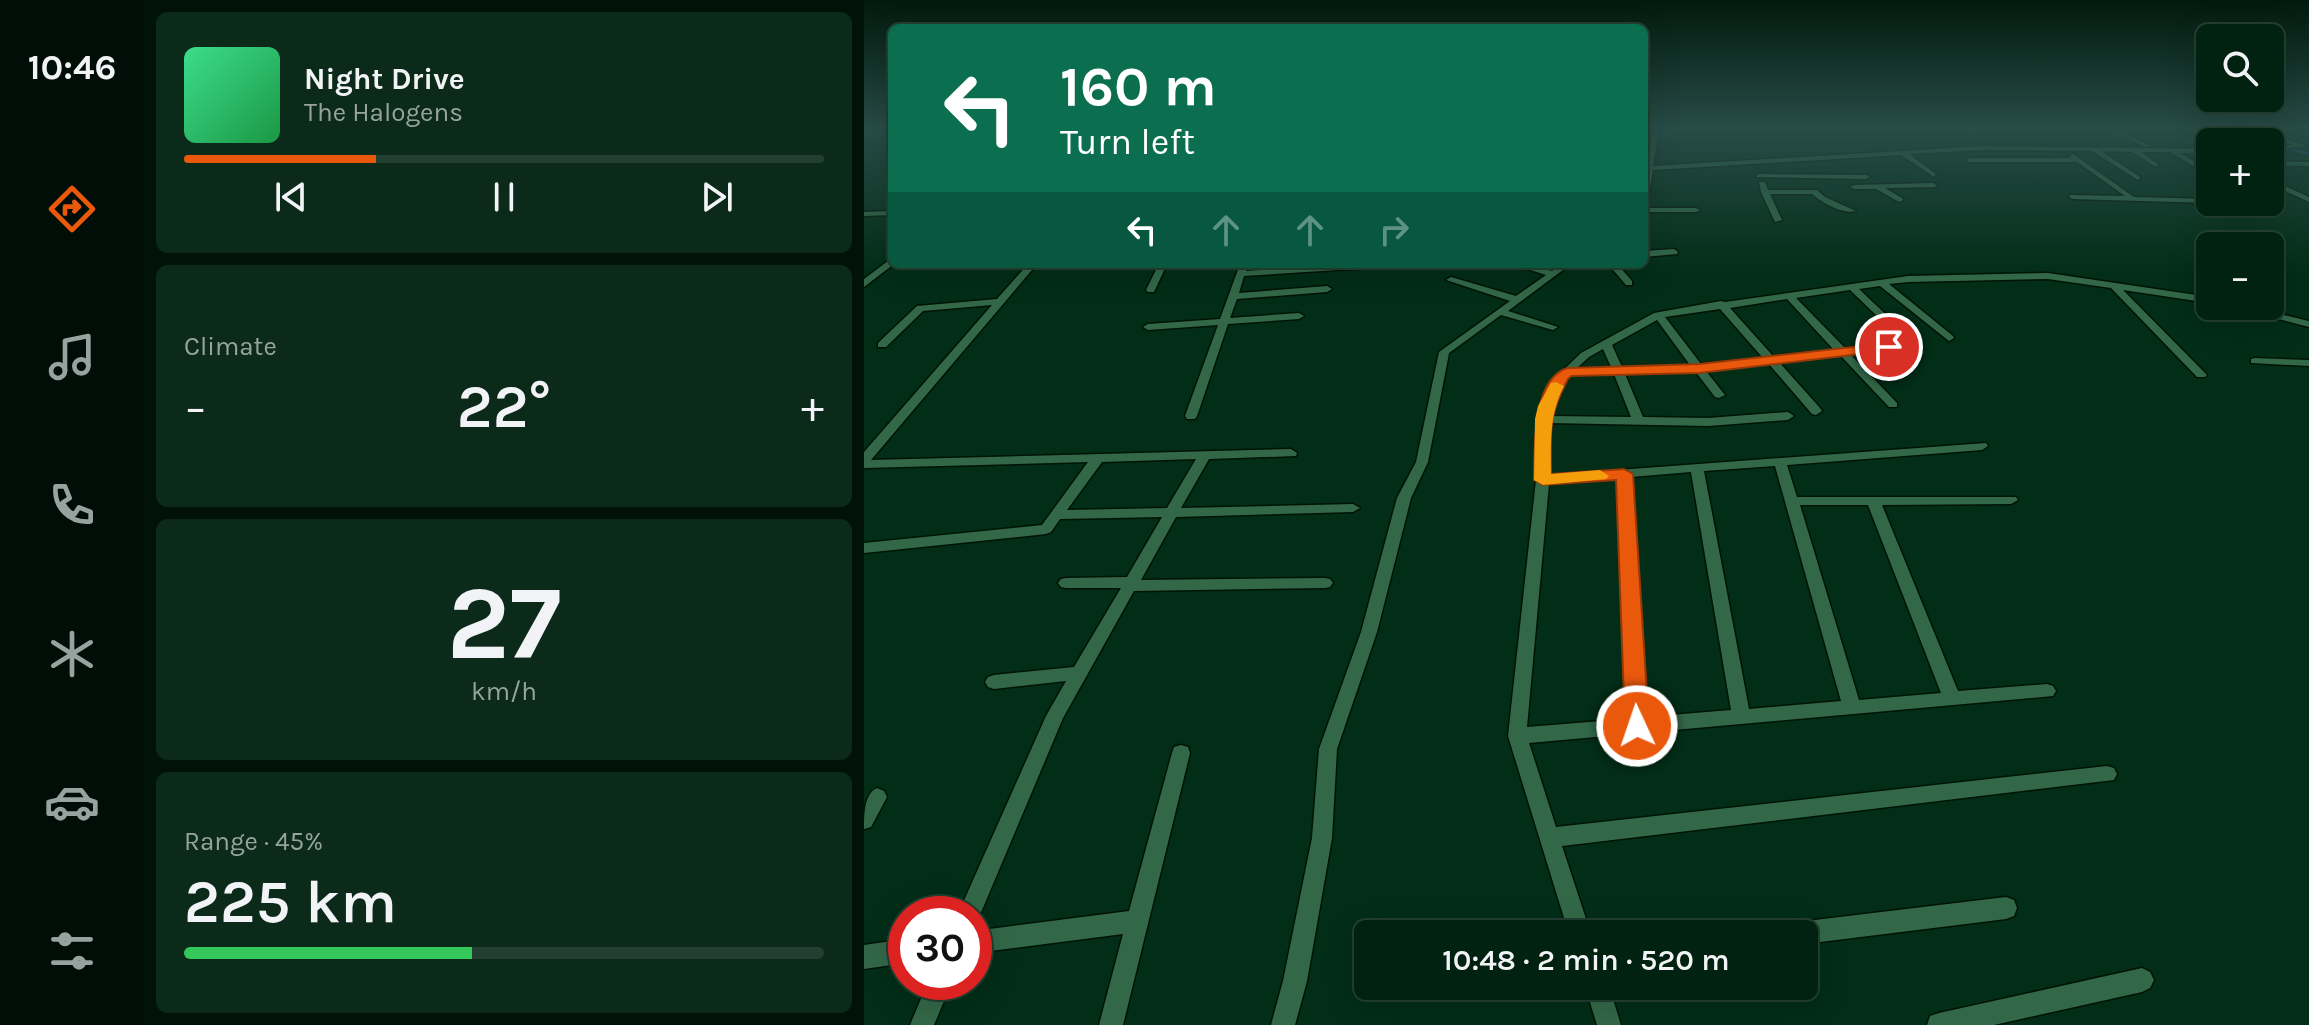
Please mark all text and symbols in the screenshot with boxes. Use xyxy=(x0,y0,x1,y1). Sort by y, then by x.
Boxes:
map controls xyxy=(2196,24,2284,320)
button: search xyxy=(2196,24,2284,112)
text: 10:46 xyxy=(28,46,116,88)
text: 160 m xyxy=(1060,54,1217,119)
icon: left xyxy=(928,56,1032,160)
text: Night Drive xyxy=(304,61,465,97)
text: The Halogens xyxy=(304,97,463,128)
text: Turn left xyxy=(1060,121,1195,163)
button: + xyxy=(2196,128,2284,216)
icon: previous xyxy=(269,175,313,219)
icon: pause xyxy=(482,175,526,219)
icon: next xyxy=(695,175,739,219)
icon: directions xyxy=(44,181,100,237)
icon: left xyxy=(1120,208,1164,252)
icon: ahead xyxy=(1204,208,1248,252)
icon: ahead xyxy=(1288,208,1332,252)
icon: right xyxy=(1372,208,1416,252)
button: − xyxy=(2196,232,2284,320)
pin xyxy=(1855,313,1923,381)
icon: arrive xyxy=(1867,325,1911,369)
icon: music xyxy=(44,329,100,385)
text: Climate xyxy=(184,331,277,362)
text: 22° xyxy=(457,372,551,442)
text: − xyxy=(184,382,207,433)
text: + xyxy=(801,382,824,433)
icon: phone xyxy=(44,477,100,533)
text: 27 xyxy=(447,563,561,684)
icon: climate xyxy=(44,626,100,682)
text: km/h xyxy=(471,676,537,707)
position arrow xyxy=(1595,684,1679,768)
icon: car xyxy=(44,774,100,830)
text: Range · 45% xyxy=(184,826,323,857)
text: 225 km xyxy=(184,867,397,937)
speed limit sign: 30 xyxy=(888,896,992,1000)
icon: filters xyxy=(44,923,100,979)
text: 10:48 · 2 min · 520 m xyxy=(1442,942,1730,978)

